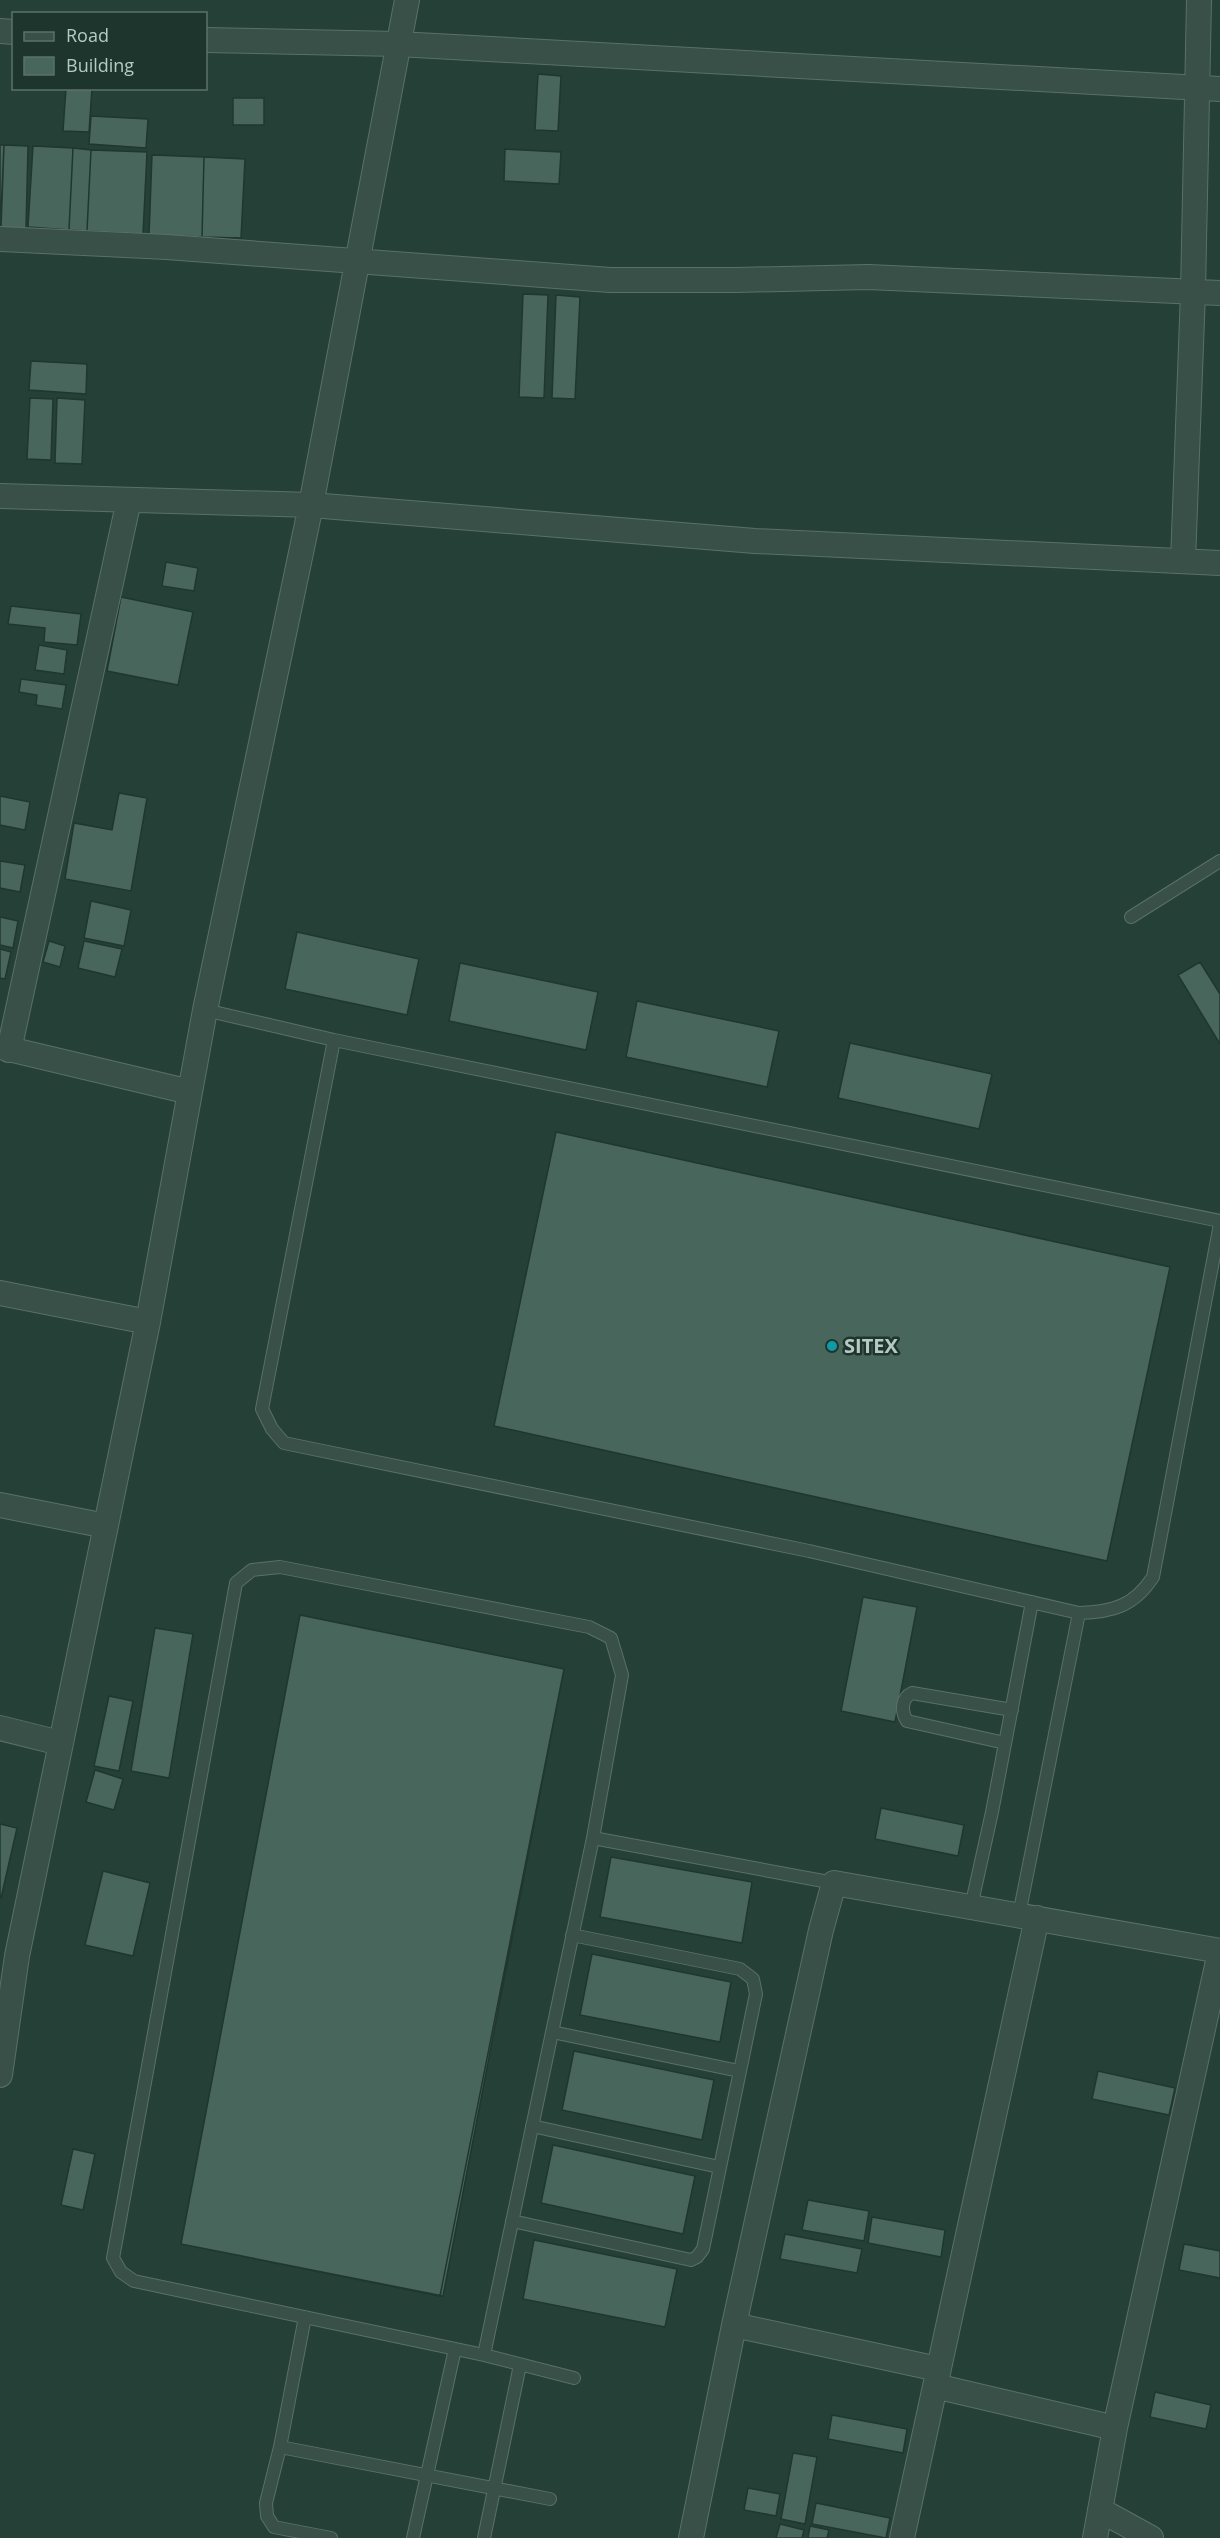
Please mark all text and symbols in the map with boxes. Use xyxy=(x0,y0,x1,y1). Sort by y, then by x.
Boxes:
legend xyxy=(12,12,207,90)
text: Road xyxy=(66,23,109,47)
text: Building xyxy=(66,53,134,77)
place label: SITEX xyxy=(844,1332,898,1359)
marker: SITEX xyxy=(825,1339,839,1353)

